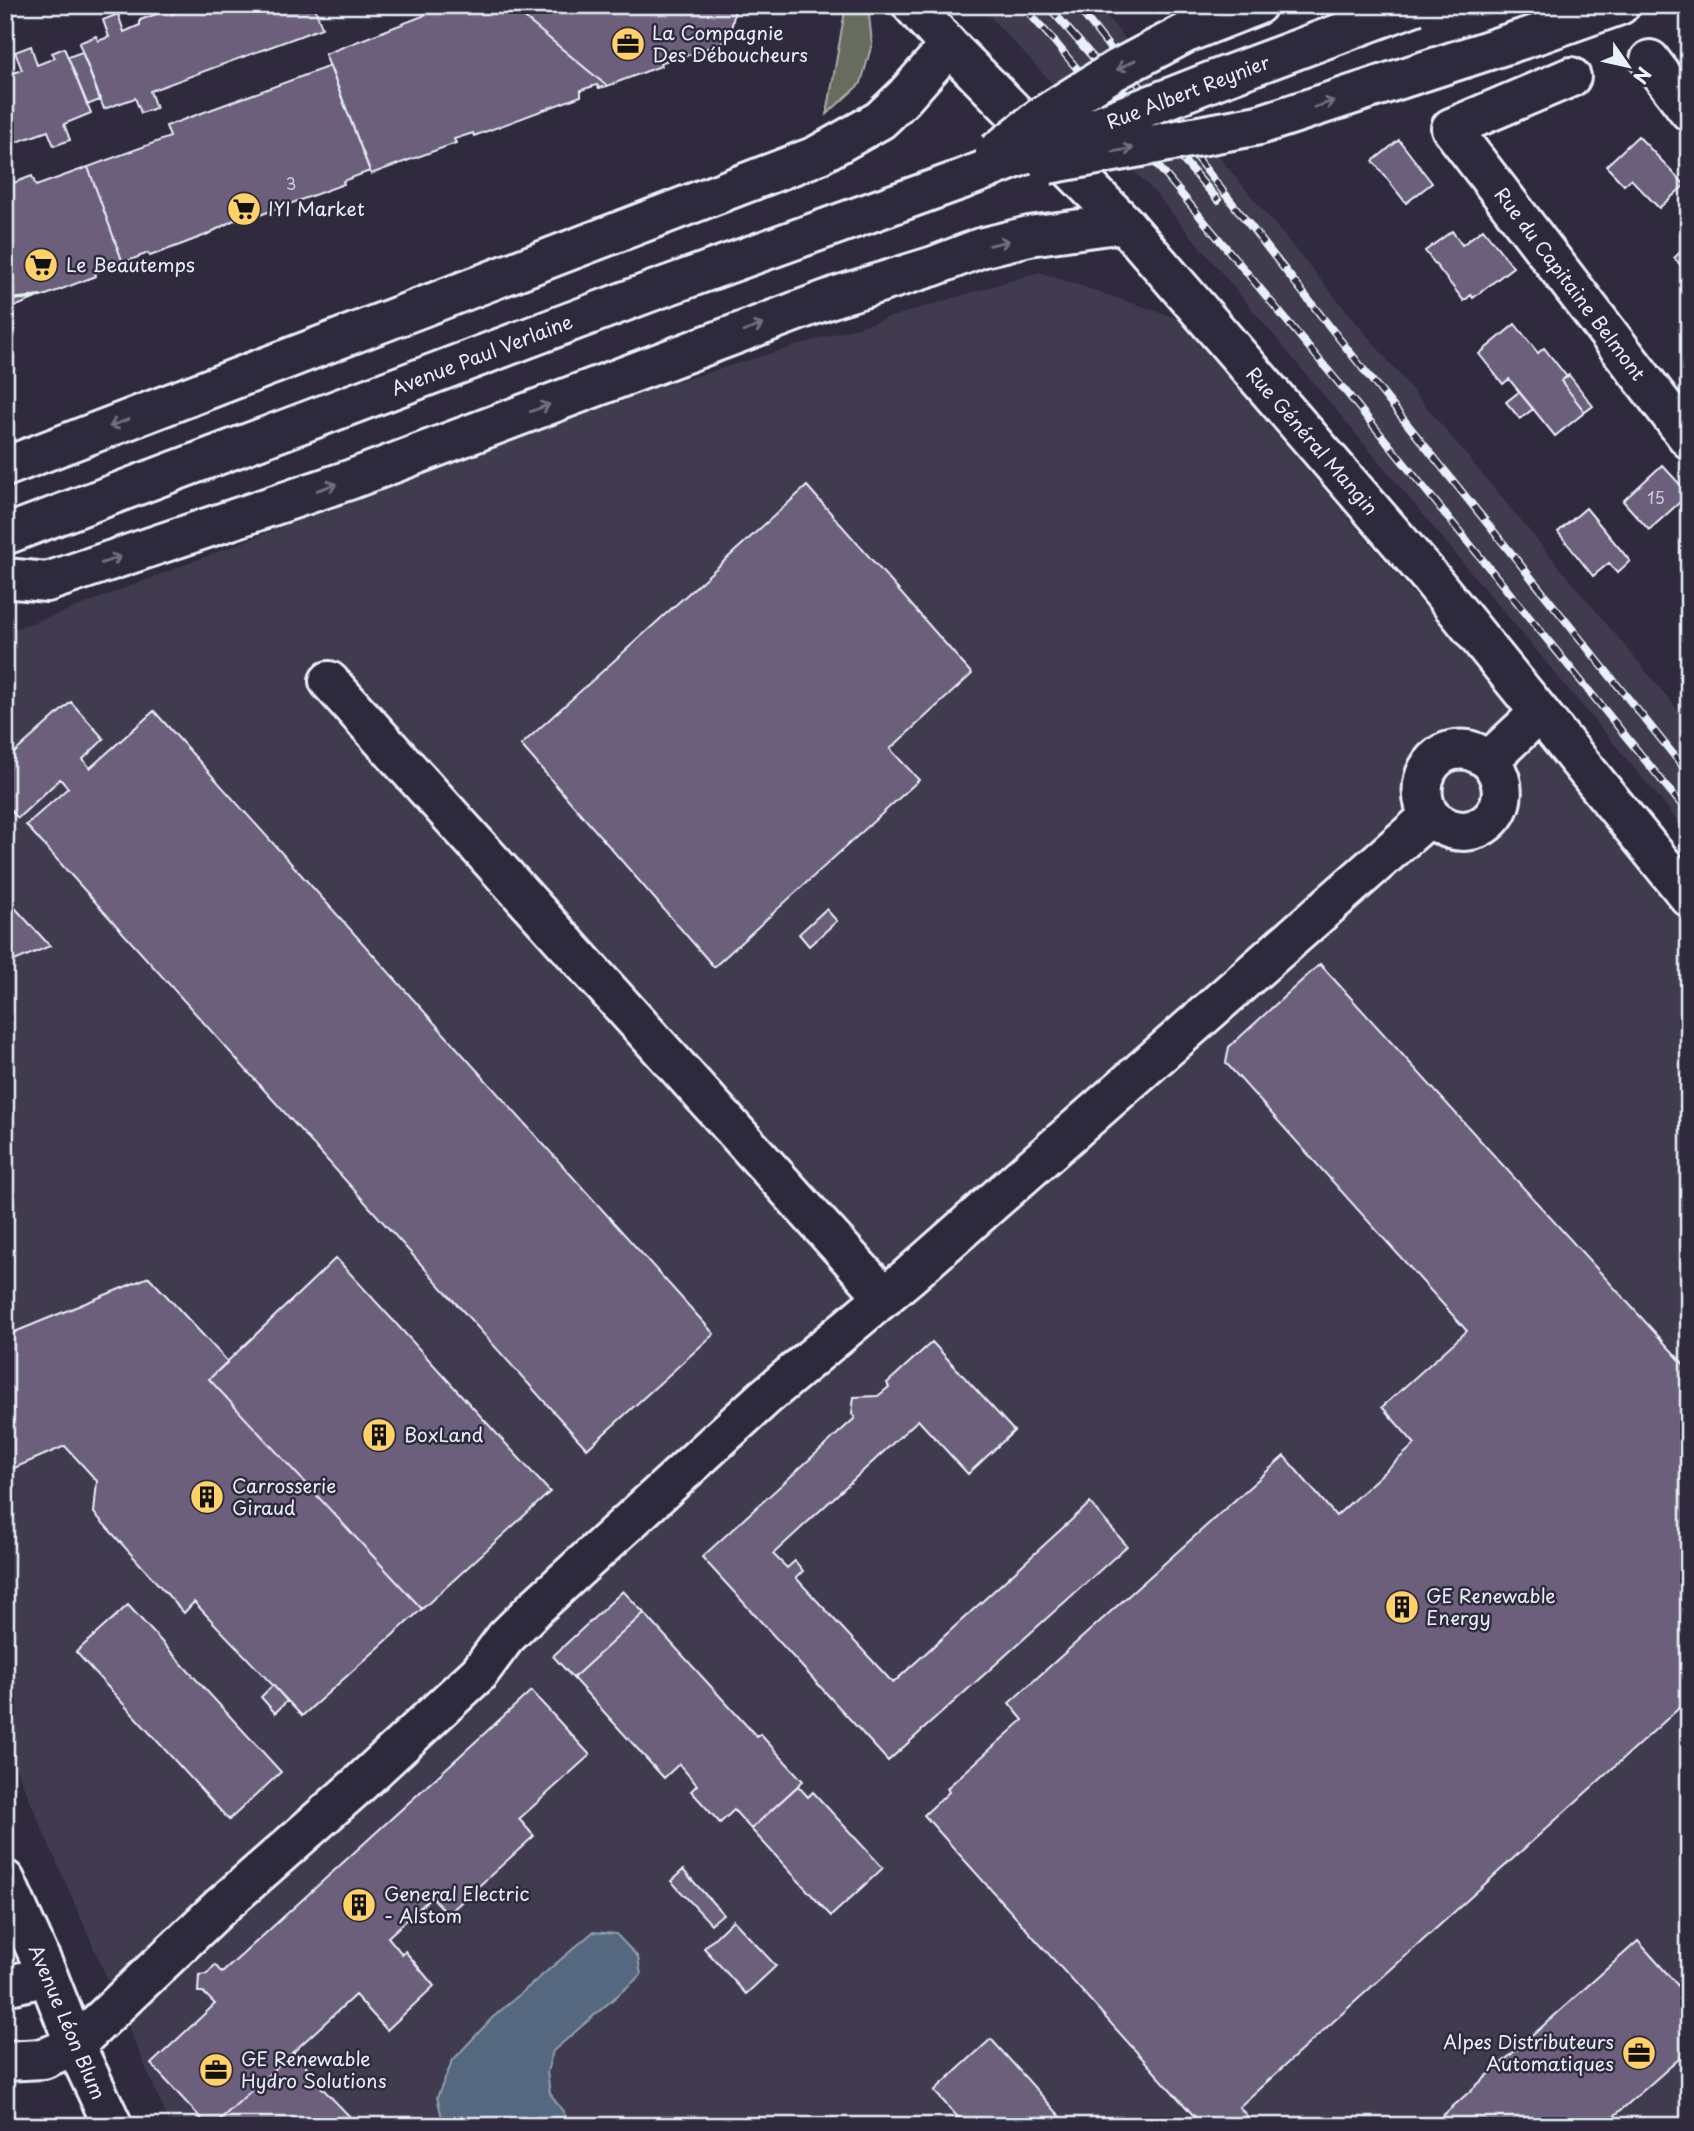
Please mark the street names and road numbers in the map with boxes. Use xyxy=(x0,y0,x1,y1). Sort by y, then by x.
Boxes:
street label: Rue Albert Reynier xyxy=(1102,47,1274,135)
street label: Rue du Capitaine Belmont xyxy=(1489,181,1653,386)
street label: Avenue Paul Verlaine xyxy=(387,307,576,402)
street label: Rue Général Mangin xyxy=(1240,360,1385,521)
street label: Avenue Léon Blum xyxy=(23,1940,113,2103)

